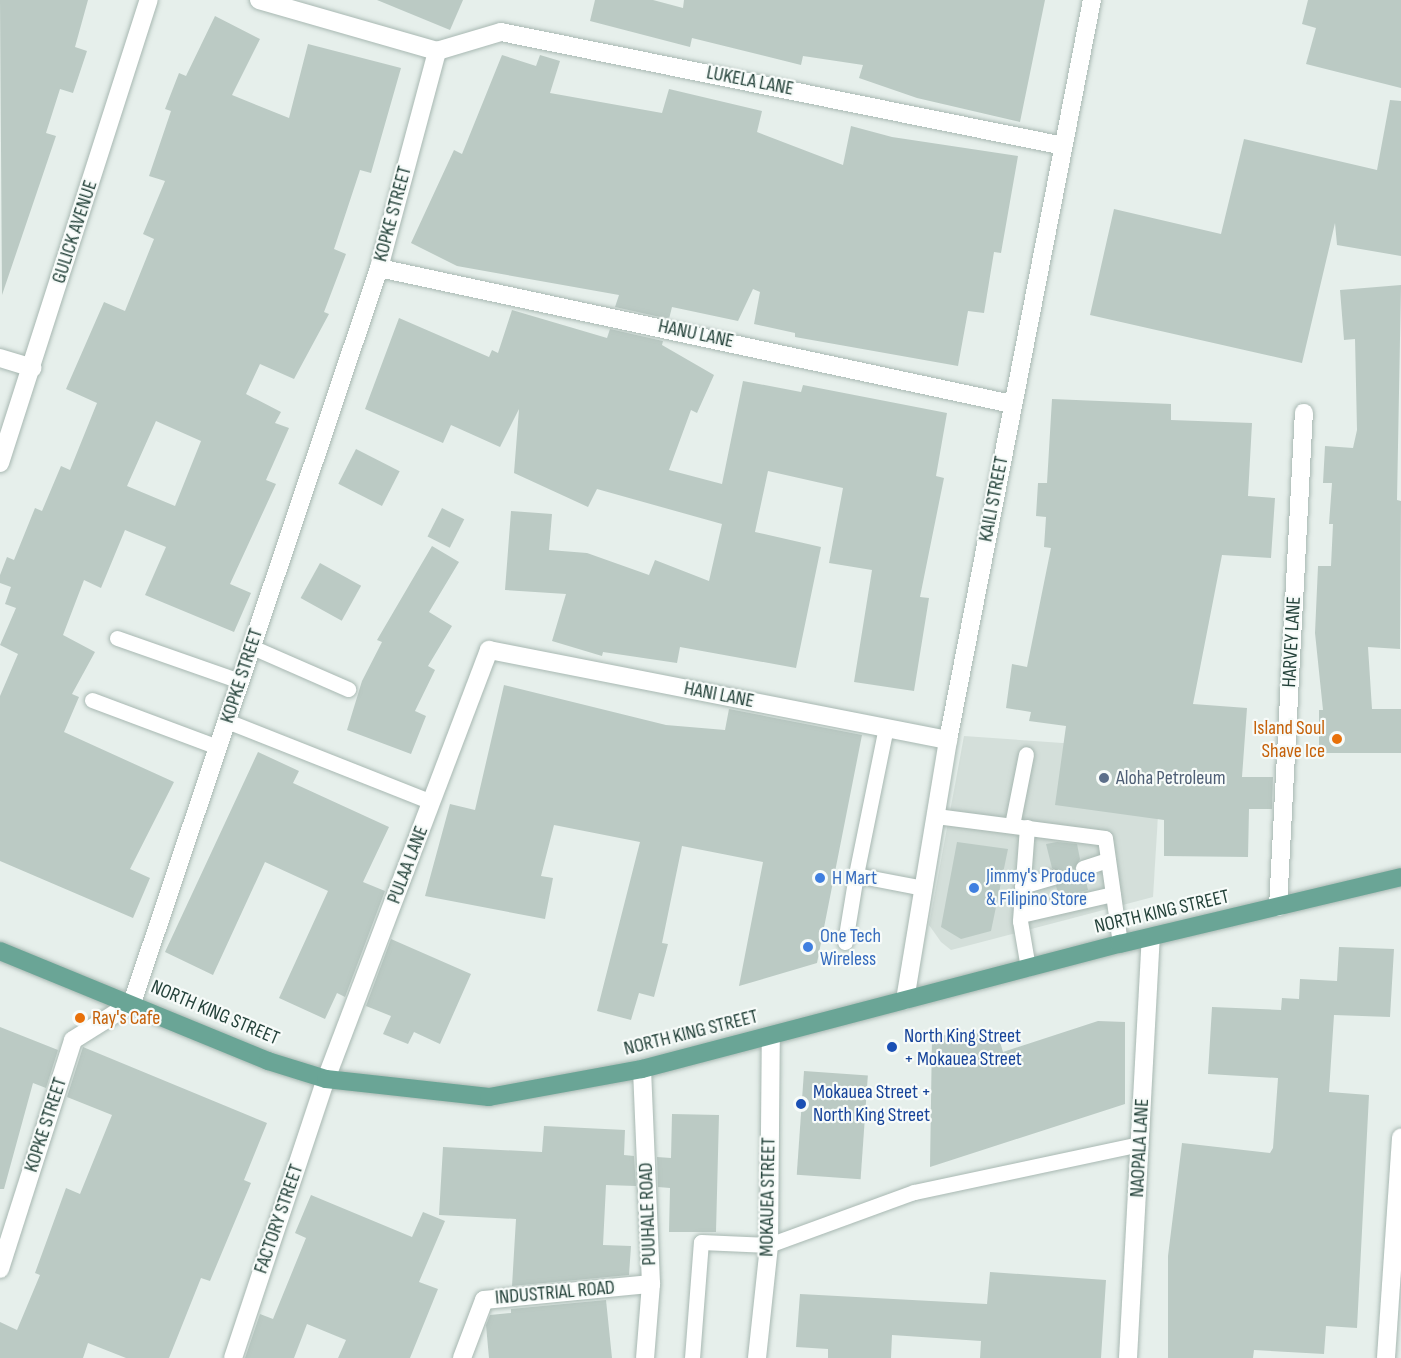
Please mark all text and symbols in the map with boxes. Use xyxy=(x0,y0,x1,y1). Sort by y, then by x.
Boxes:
street label: LUKELA LANE xyxy=(704,61,796,101)
street label: KOPKE STREET xyxy=(369,164,417,264)
street label: GULICK AVENUE xyxy=(47,177,103,287)
street label: HANU LANE xyxy=(656,314,736,354)
street label: KAILI STREET xyxy=(974,454,1014,544)
street label: HARVEY LANE xyxy=(1278,596,1306,688)
street label: KOPKE STREET xyxy=(215,626,269,726)
street label: HANI LANE xyxy=(682,676,756,714)
place label: Island Soul Shave Ice xyxy=(1253,716,1325,763)
marker: Island Soul Shave Ice xyxy=(1330,732,1344,746)
place label: Aloha Petroleum xyxy=(1116,766,1225,790)
marker: Aloha Petroleum xyxy=(1097,771,1111,785)
street label: PULAA LANE xyxy=(382,823,434,907)
place label: Jimmy's Produce & Filipino Store xyxy=(986,864,1095,911)
place label: H Mart xyxy=(832,866,877,890)
marker: H Mart xyxy=(813,871,827,885)
marker: Jimmy's Produce & Filipino Store xyxy=(967,881,981,895)
street label: NORTH KING STREET xyxy=(1092,885,1232,939)
place label: One Tech Wireless xyxy=(820,924,881,971)
marker: One Tech Wireless xyxy=(801,940,815,954)
street label: NORTH KING STREET xyxy=(147,975,283,1051)
street label: NORTH KING STREET xyxy=(622,1005,760,1061)
place label: Ray's Cafe xyxy=(92,1006,160,1030)
marker: Ray's Cafe xyxy=(73,1011,87,1025)
place label: North King Street + Mokauea Street xyxy=(904,1024,1022,1071)
marker: North King Street + Mokauea Street xyxy=(885,1040,899,1054)
street label: KOPKE STREET xyxy=(19,1075,73,1175)
place label: Mokauea Street + North King Street xyxy=(813,1080,931,1127)
marker: Mokauea Street + North King Street xyxy=(794,1097,808,1111)
street label: NAOPALA LANE xyxy=(1125,1098,1155,1198)
street label: MOKAUEA STREET xyxy=(755,1137,781,1257)
street label: FACTORY STREET xyxy=(249,1161,309,1277)
street label: PUUHALE ROAD xyxy=(634,1162,662,1266)
street label: INDUSTRIAL ROAD xyxy=(494,1276,616,1310)

